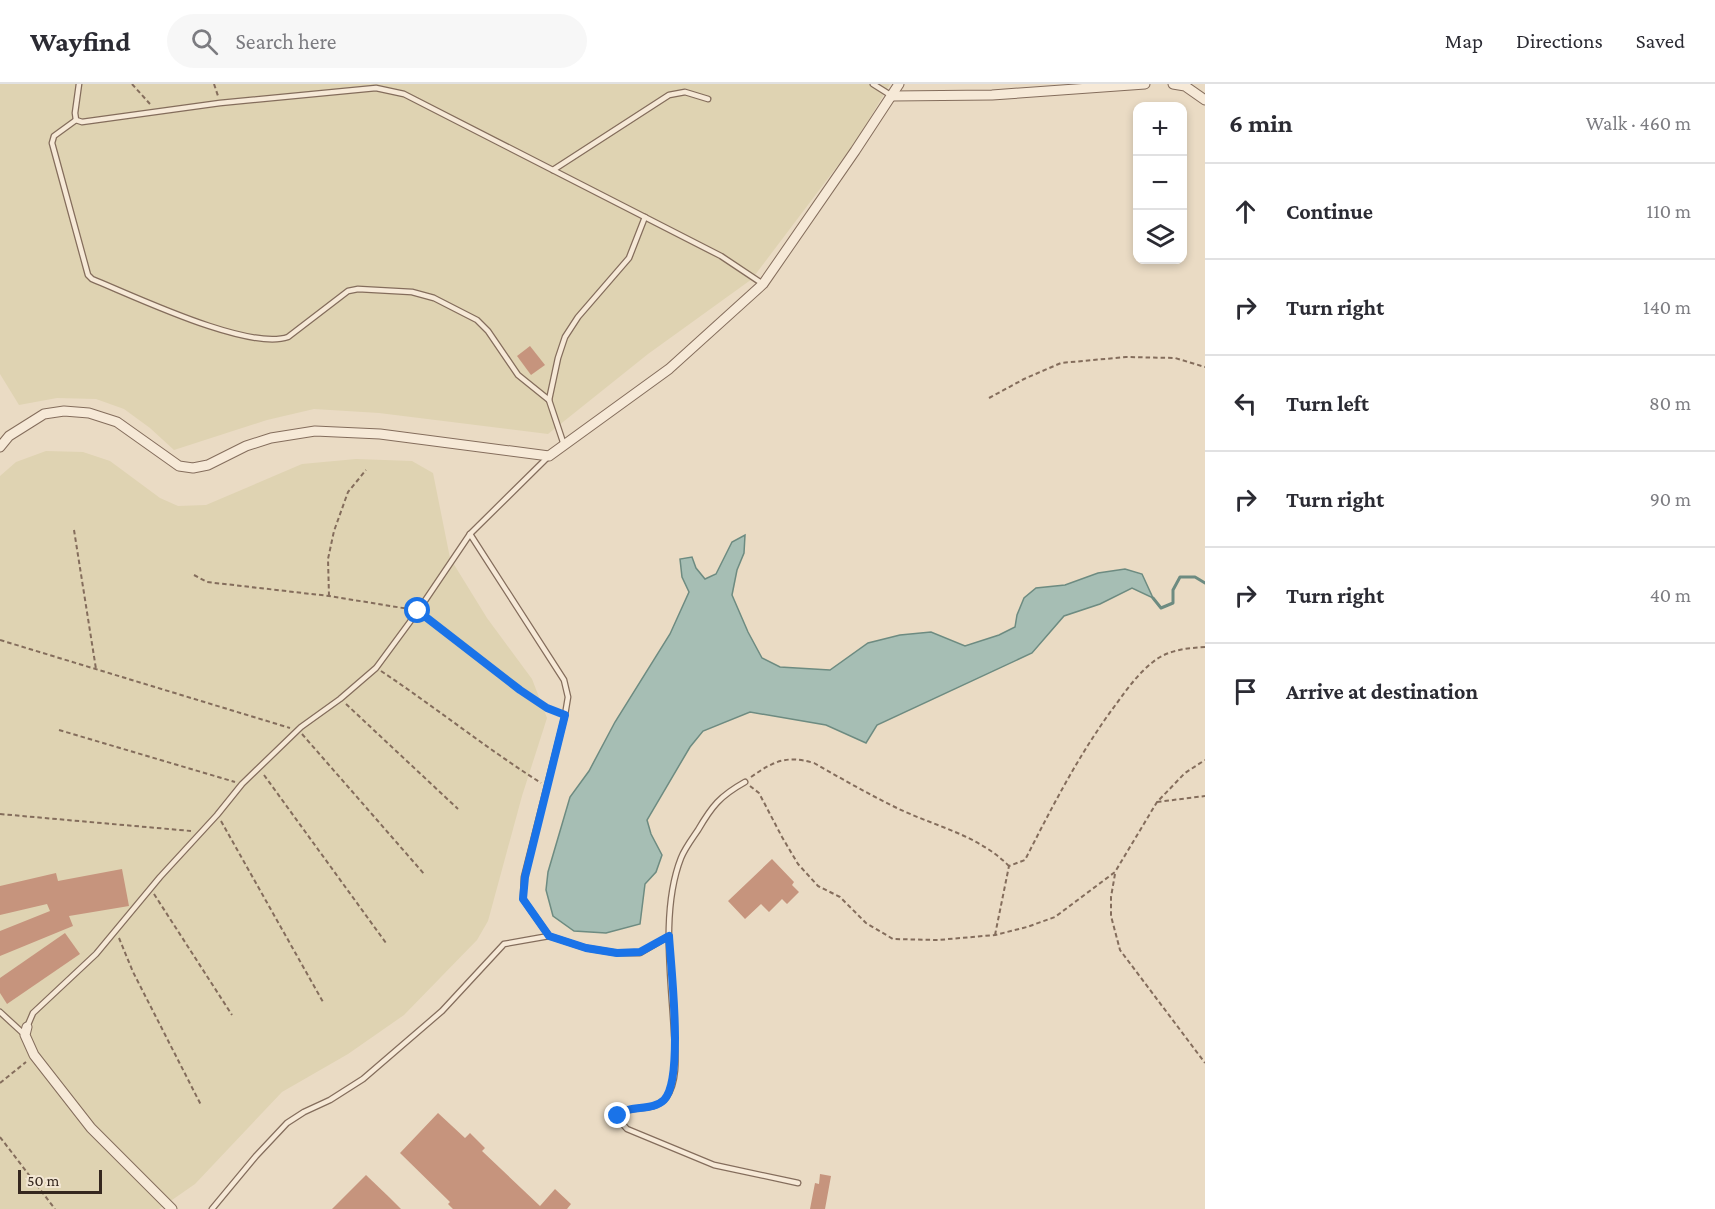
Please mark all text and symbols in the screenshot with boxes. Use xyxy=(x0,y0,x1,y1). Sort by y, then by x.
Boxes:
search box xyxy=(167,14,587,68)
icon: search xyxy=(188,25,221,58)
text: Wayfind xyxy=(30,26,131,57)
text: Search here xyxy=(236,29,336,54)
text: Map xyxy=(1445,29,1483,53)
text: Directions xyxy=(1516,29,1603,53)
text: Saved xyxy=(1636,29,1685,53)
map controls xyxy=(1133,102,1187,264)
button: + xyxy=(1133,102,1187,156)
text: 6 min xyxy=(1229,109,1293,138)
text: Walk · 460 m xyxy=(1586,112,1691,134)
button: − xyxy=(1133,156,1187,210)
icon: ahead xyxy=(1229,195,1262,228)
text: Continue xyxy=(1286,199,1373,224)
text: 110 m xyxy=(1647,200,1691,222)
button: layers xyxy=(1133,210,1187,264)
icon: right xyxy=(1229,291,1262,324)
text: Turn right xyxy=(1286,295,1384,320)
text: 140 m xyxy=(1643,296,1691,318)
icon: left xyxy=(1229,387,1262,420)
text: Turn left xyxy=(1286,391,1369,416)
text: 80 m xyxy=(1649,392,1691,414)
icon: right xyxy=(1229,483,1262,516)
text: Turn right xyxy=(1286,487,1384,512)
text: 90 m xyxy=(1650,488,1691,510)
icon: right xyxy=(1229,579,1262,612)
text: Turn right xyxy=(1286,583,1384,608)
text: 40 m xyxy=(1650,584,1691,606)
route start xyxy=(404,597,430,623)
icon: arrive xyxy=(1229,675,1262,708)
text: Arrive at destination xyxy=(1286,679,1478,704)
route end xyxy=(604,1102,630,1128)
scale bar xyxy=(18,1167,102,1194)
text: 50 m xyxy=(27,1172,59,1189)

